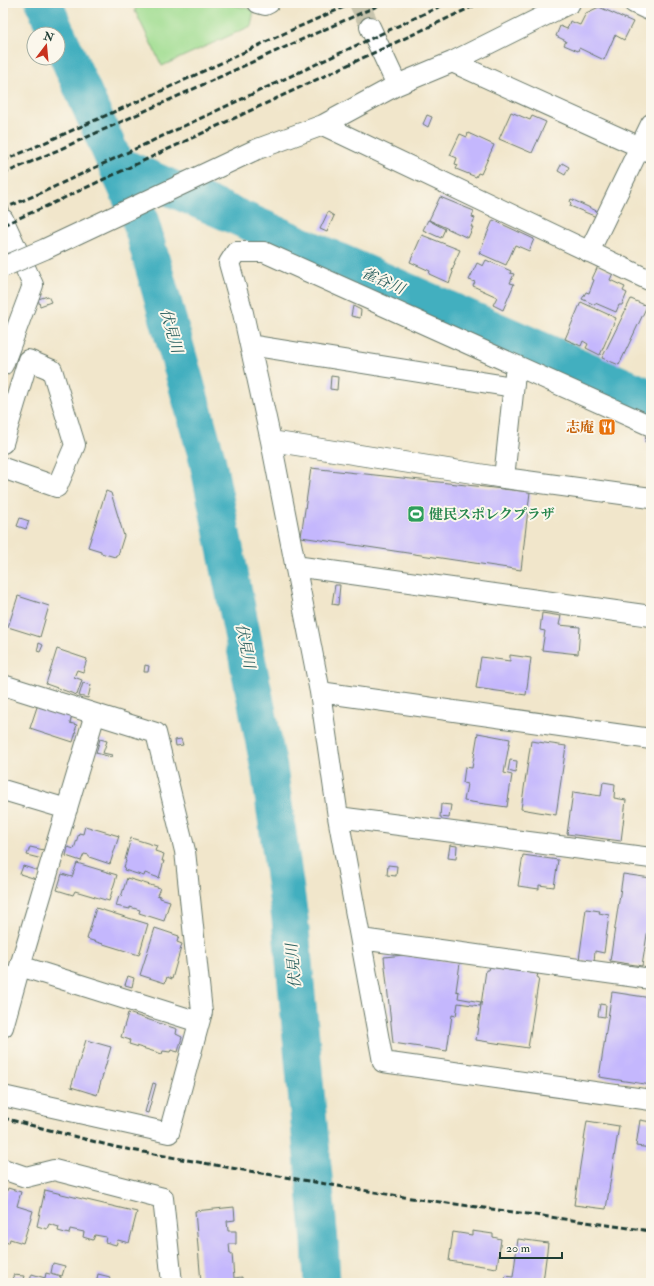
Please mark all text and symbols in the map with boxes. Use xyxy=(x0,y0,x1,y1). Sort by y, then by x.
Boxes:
north arrow xyxy=(26,26,66,66)
text: N xyxy=(41,29,56,45)
water label: 雀谷川 xyxy=(359,263,409,300)
water label: 伏見川 xyxy=(156,307,187,357)
restaurant icon: 志庵 xyxy=(597,417,617,437)
place label: 志庵 xyxy=(566,419,594,436)
sports icon: 健民スポレクプラザ xyxy=(406,504,426,524)
place label: 健民スポレクプラザ xyxy=(429,506,555,523)
water label: 伏見川 xyxy=(231,622,259,672)
water label: 伏見川 xyxy=(282,941,305,989)
scale bar xyxy=(500,1234,562,1260)
text: 20 m xyxy=(506,1241,531,1256)

